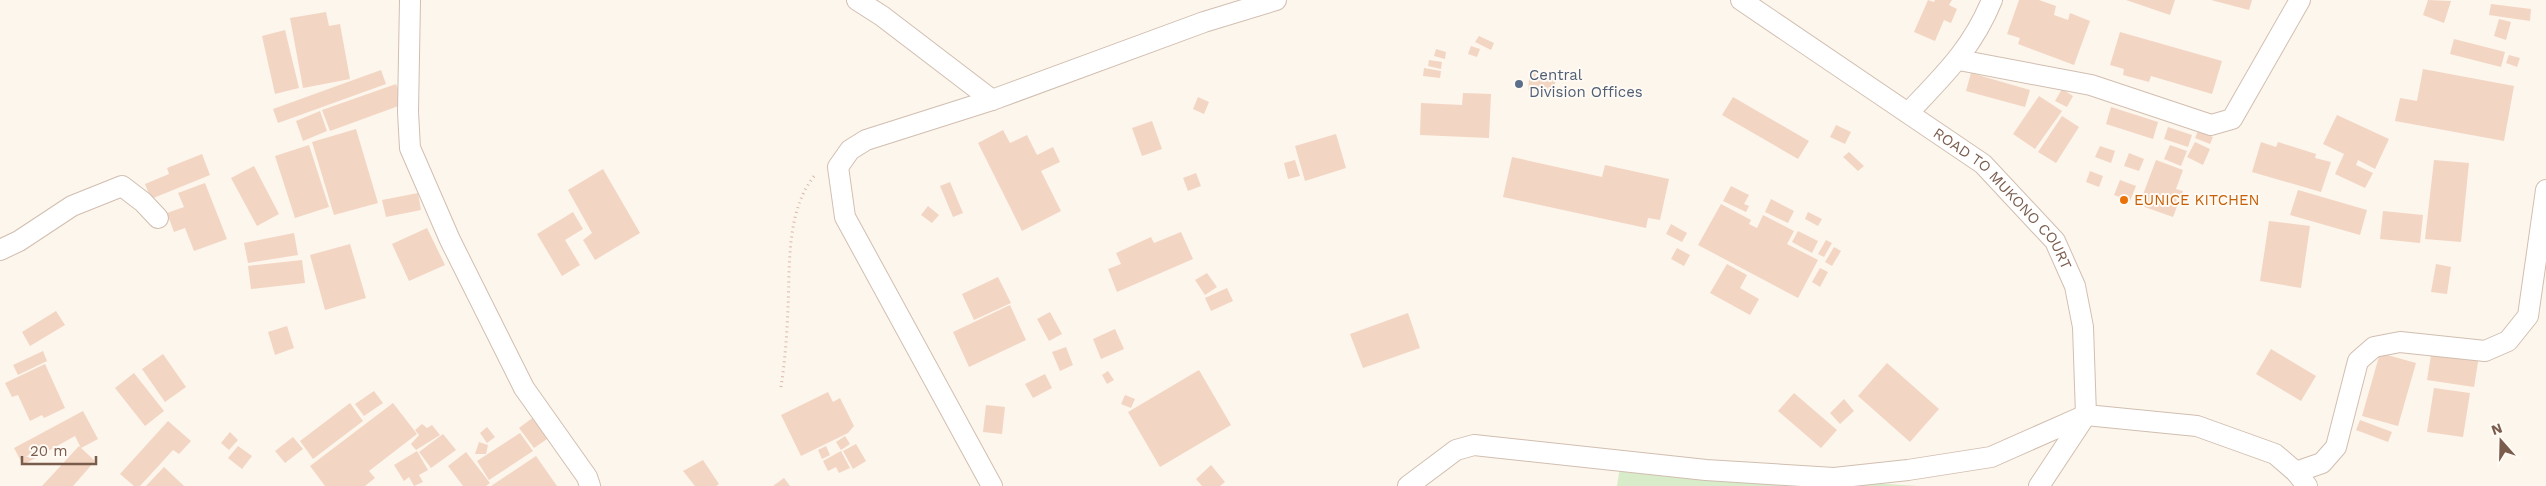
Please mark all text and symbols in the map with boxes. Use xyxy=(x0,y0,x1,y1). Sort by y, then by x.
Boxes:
place label: Central Division Offices xyxy=(1529,66,1643,101)
marker: Central Division Offices xyxy=(1513,78,1525,90)
street label: ROAD TO MUKONO COURT xyxy=(1930,124,2075,272)
place label: EUNICE KITCHEN xyxy=(2134,191,2260,209)
marker: EUNICE KITCHEN xyxy=(2118,194,2130,206)
north arrow xyxy=(2476,416,2526,466)
text: N xyxy=(2489,419,2504,438)
scale bar xyxy=(22,434,96,466)
text: 20 m xyxy=(30,442,68,460)

